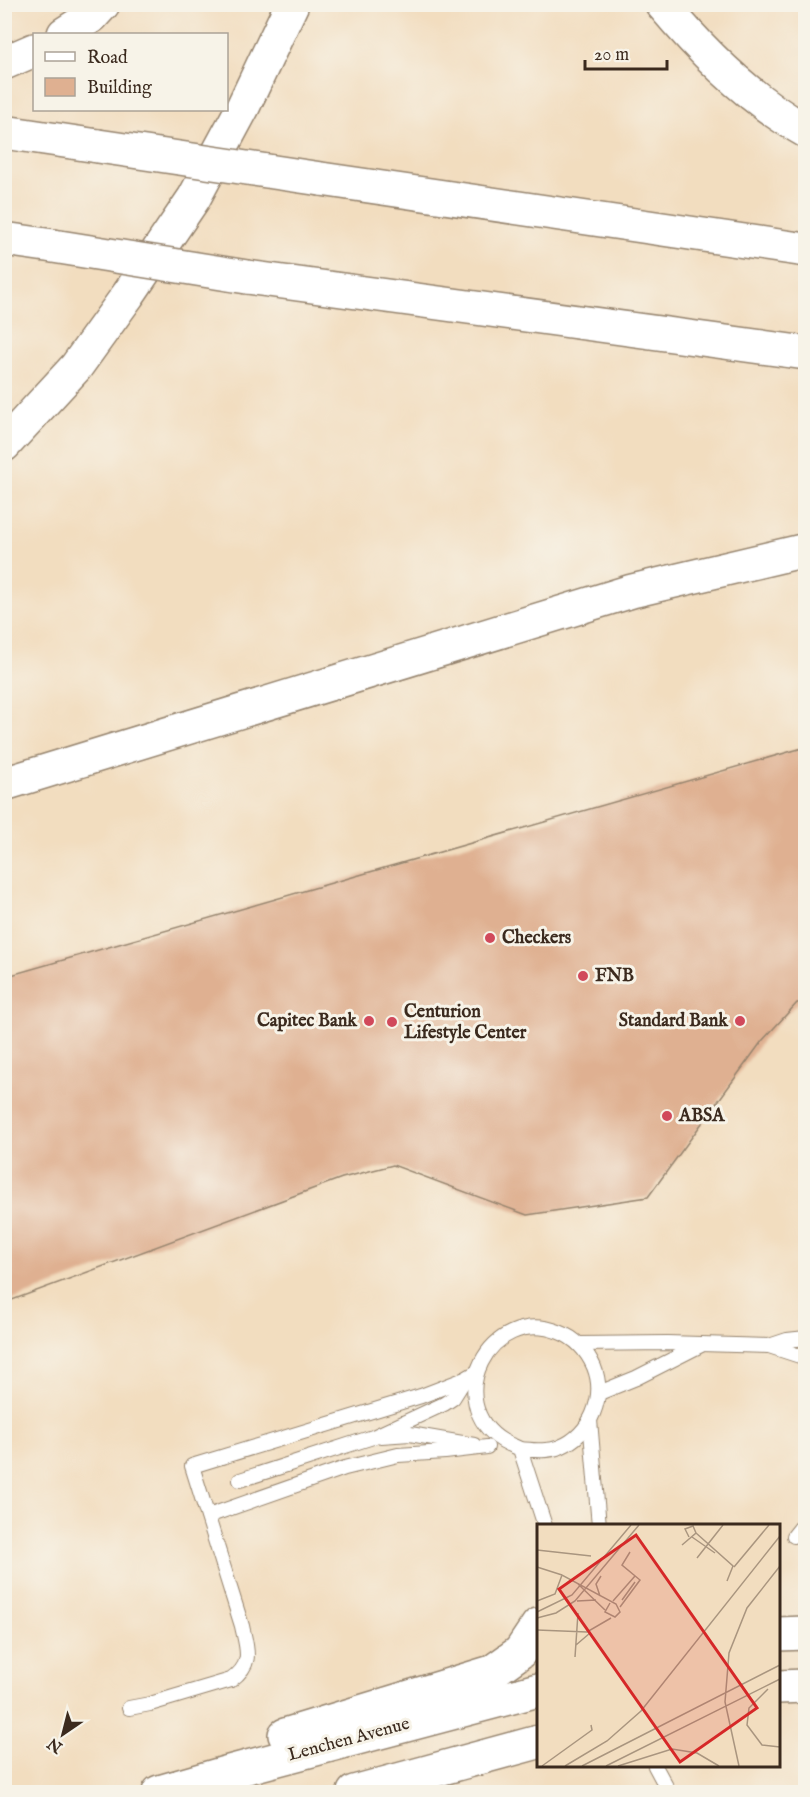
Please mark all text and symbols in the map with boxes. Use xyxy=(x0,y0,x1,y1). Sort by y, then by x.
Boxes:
legend xyxy=(33,33,228,111)
scale bar xyxy=(585,33,668,71)
text: 20 m xyxy=(594,44,629,67)
text: Road xyxy=(87,47,128,70)
text: Building xyxy=(87,77,152,100)
place label: Checkers xyxy=(502,927,572,950)
marker: Checkers xyxy=(483,931,497,945)
place label: FNB xyxy=(595,965,634,988)
marker: FNB xyxy=(576,969,590,983)
place label: Centurion Lifestyle Center xyxy=(404,1001,527,1045)
place label: Capitec Bank xyxy=(257,1010,358,1033)
place label: Standard Bank xyxy=(619,1010,729,1033)
marker: Capitec Bank xyxy=(362,1014,376,1028)
marker: Standard Bank xyxy=(733,1014,747,1028)
marker: Centurion Lifestyle Center xyxy=(385,1015,399,1029)
place label: ABSA xyxy=(678,1105,725,1128)
marker: ABSA xyxy=(660,1109,674,1123)
inset map xyxy=(537,1524,780,1767)
north arrow xyxy=(33,1704,93,1764)
street label: Lenchen Avenue xyxy=(286,1713,412,1767)
text: N xyxy=(44,1732,68,1757)

